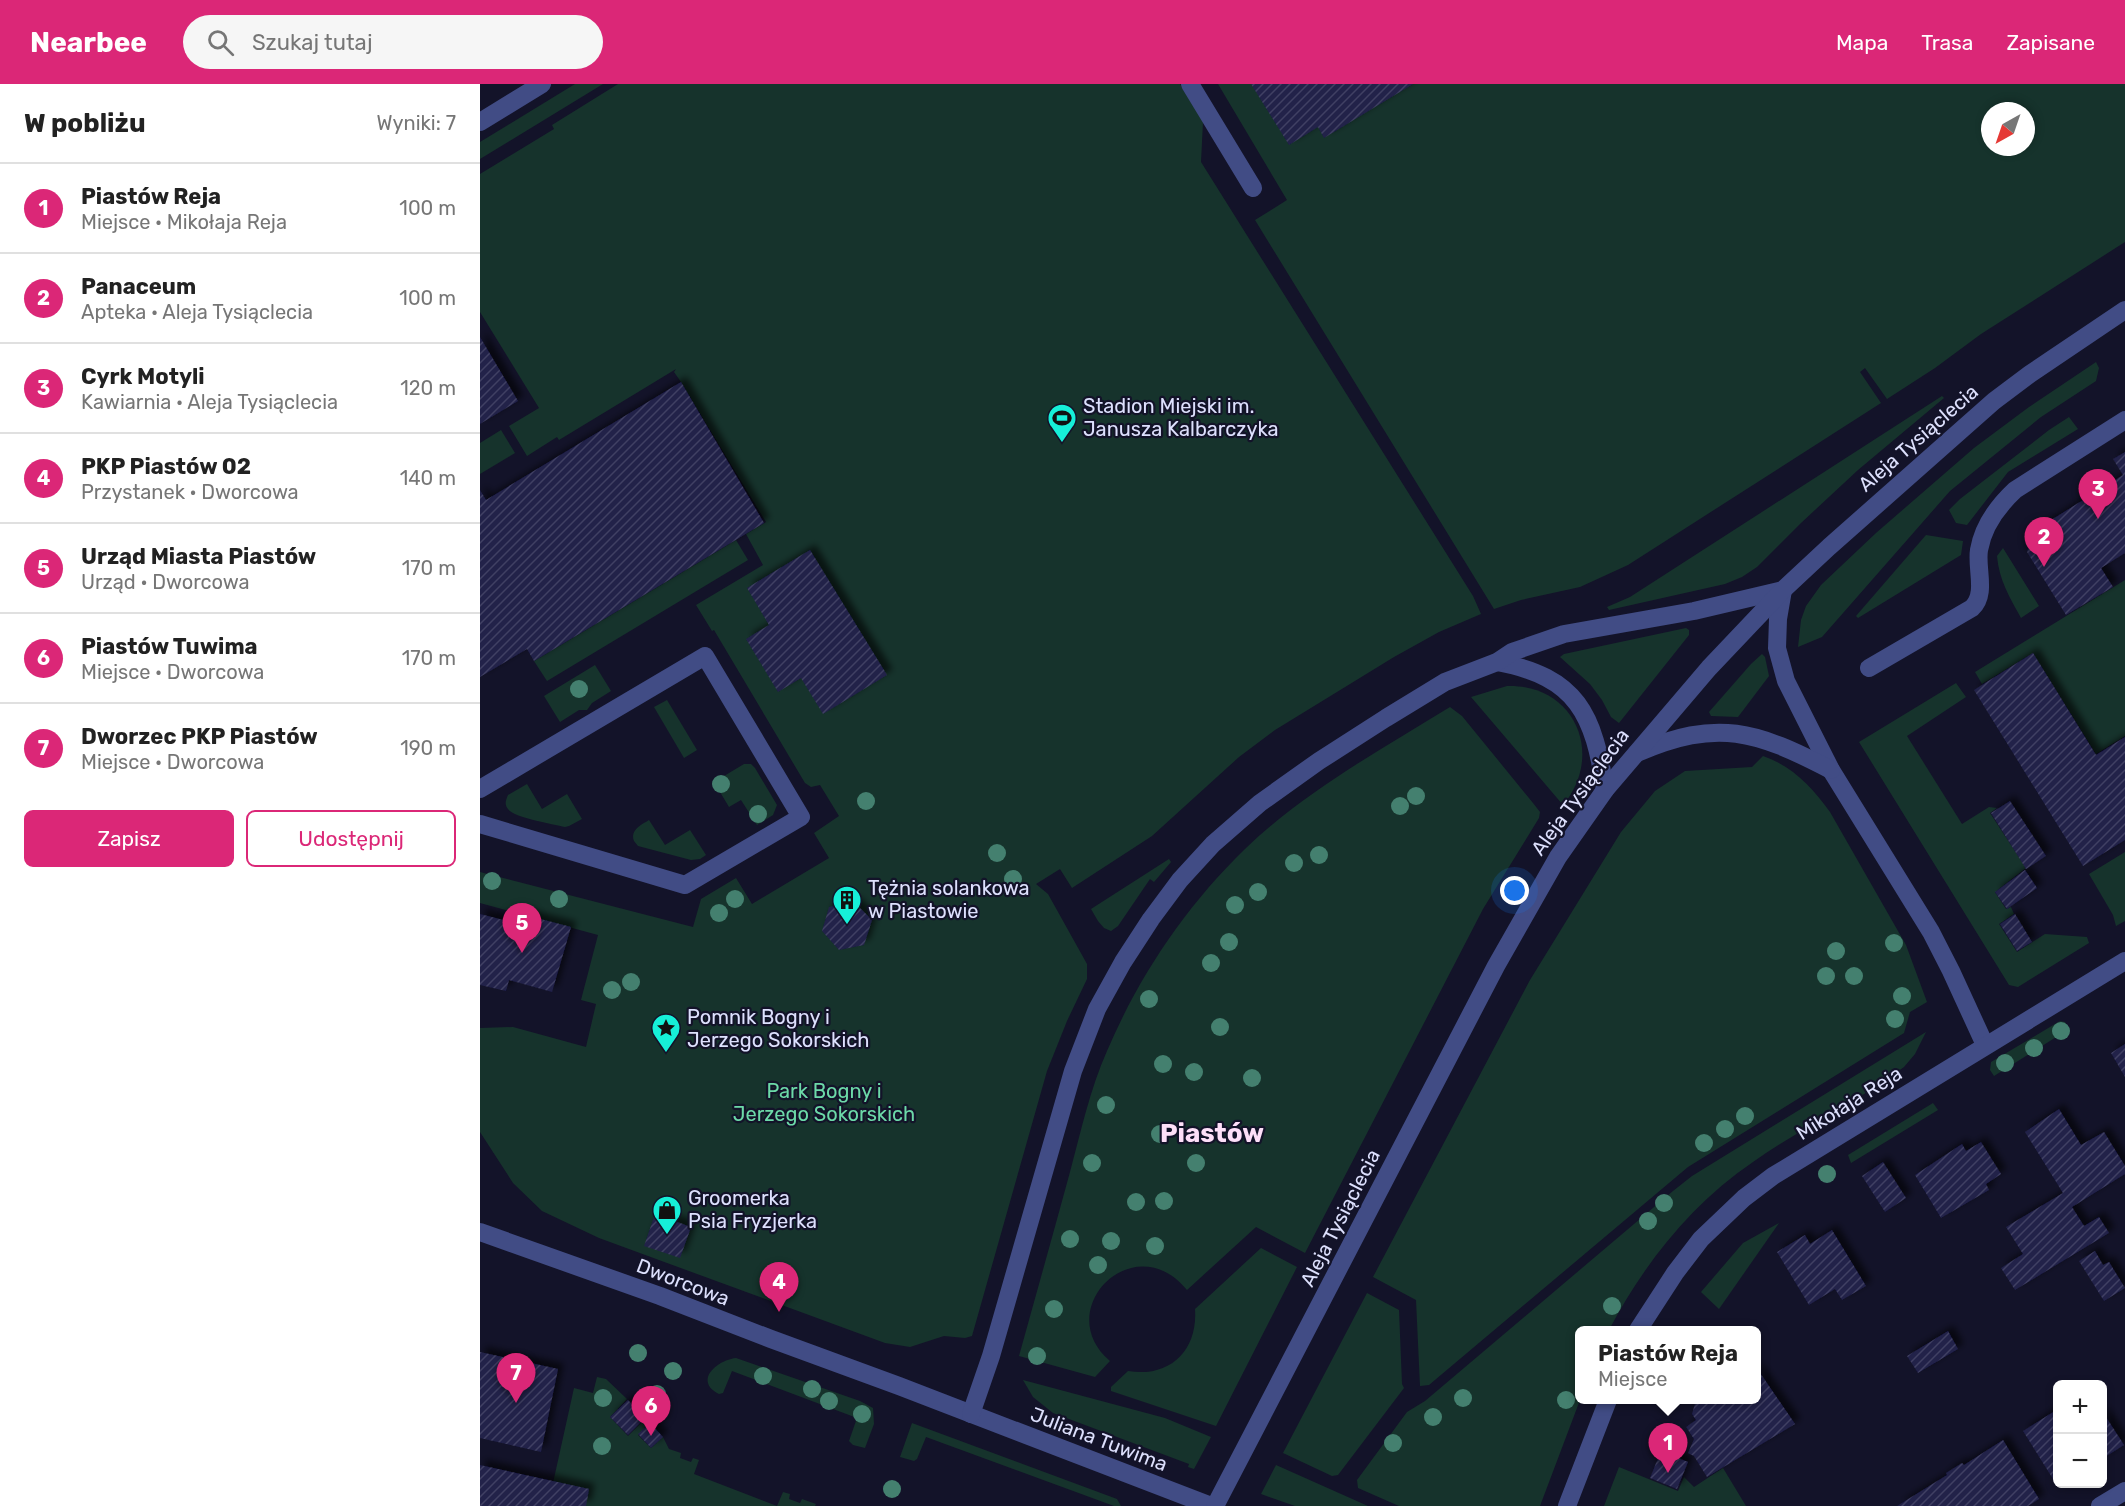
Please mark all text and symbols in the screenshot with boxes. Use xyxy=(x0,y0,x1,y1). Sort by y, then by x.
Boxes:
search box xyxy=(183,15,603,69)
text: Nearbee xyxy=(30,26,147,59)
icon: search xyxy=(204,26,237,59)
text: Szukaj tutaj xyxy=(252,29,372,56)
text: Mapa xyxy=(1836,30,1888,55)
text: Trasa xyxy=(1921,30,1973,55)
text: Zapisane xyxy=(2006,30,2095,55)
north arrow xyxy=(1981,102,2035,156)
text: W pobliżu xyxy=(24,108,146,139)
text: Wyniki: 7 xyxy=(377,111,456,135)
text: Piastów Reja xyxy=(81,183,221,210)
text: 1 xyxy=(39,196,48,220)
text: 100 m xyxy=(399,196,456,220)
text: Miejsce · Mikołaja Reja xyxy=(81,210,287,234)
text: Panaceum xyxy=(81,273,196,300)
text: 2 xyxy=(37,286,50,310)
text: 100 m xyxy=(399,286,456,310)
text: Apteka · Aleja Tysiąclecia xyxy=(81,300,313,324)
text: Cyrk Motyli xyxy=(81,363,205,390)
text: 3 xyxy=(37,376,50,400)
text: 120 m xyxy=(400,376,456,400)
street label: Aleja Tysiąclecia xyxy=(1853,379,1983,497)
text: Kawiarnia · Aleja Tysiąclecia xyxy=(81,390,338,414)
place label: Stadion Miejski im. Janusza Kalbarczyka xyxy=(1083,394,1279,441)
sports icon: Stadion Miejski im. Janusza Kalbarczyka xyxy=(1046,402,1078,444)
text: PKP Piastów 02 xyxy=(81,453,251,480)
text: 4 xyxy=(37,466,50,490)
text: 140 m xyxy=(400,466,456,490)
pin: 3 xyxy=(2078,470,2118,519)
text: Przystanek · Dworcowa xyxy=(81,480,299,504)
pin: 2 xyxy=(2024,518,2064,567)
text: Urząd Miasta Piastów xyxy=(81,543,316,570)
text: 5 xyxy=(37,556,50,580)
text: 170 m xyxy=(402,556,456,580)
text: Urząd · Dworcowa xyxy=(81,570,250,594)
text: Piastów Tuwima xyxy=(81,633,258,660)
text: 6 xyxy=(37,646,50,670)
text: 170 m xyxy=(402,646,456,670)
text: Miejsce · Dworcowa xyxy=(81,660,264,684)
text: Dworzec PKP Piastów xyxy=(81,723,318,750)
street label: Aleja Tysiąclecia xyxy=(1526,724,1634,860)
text: 7 xyxy=(38,736,49,760)
text: 190 m xyxy=(400,736,456,760)
text: Miejsce · Dworcowa xyxy=(81,750,264,774)
button: Zapisz xyxy=(24,810,234,867)
button: Udostępnij xyxy=(246,810,456,867)
place label: Tężnia solankowa w Piastowie xyxy=(868,876,1029,923)
your location xyxy=(1500,876,1529,905)
building icon: Tężnia solankowa w Piastowie xyxy=(831,884,863,926)
pin: 5 xyxy=(502,904,542,953)
place label: Pomnik Bogny i Jerzego Sokorskich xyxy=(687,1005,869,1052)
place icon: Pomnik Bogny i Jerzego Sokorskich xyxy=(650,1012,682,1054)
street label: Mikołaja Reja xyxy=(1792,1061,1906,1145)
park label: Park Bogny i Jerzego Sokorskich xyxy=(733,1079,915,1126)
district label: Piastów xyxy=(1160,1118,1264,1149)
street label: Aleja Tysiąclecia xyxy=(1295,1145,1385,1291)
place label: Groomerka Psia Fryzjerka xyxy=(688,1186,817,1233)
shop icon: Groomerka Psia Fryzjerka xyxy=(651,1194,683,1236)
street label: Dworcowa xyxy=(633,1253,733,1311)
pin: 4 xyxy=(760,1262,798,1312)
popup xyxy=(1575,1326,1761,1404)
text: Piastów Reja xyxy=(1598,1340,1738,1367)
pin: 7 xyxy=(496,1354,536,1403)
text: Miejsce xyxy=(1598,1367,1667,1391)
map controls xyxy=(2053,1380,2107,1488)
button: + xyxy=(2053,1380,2107,1434)
pin: 6 xyxy=(632,1386,670,1436)
street label: Juliana Tuwima xyxy=(1027,1402,1171,1476)
pin: 1 xyxy=(1648,1424,1688,1473)
button: − xyxy=(2053,1434,2107,1488)

